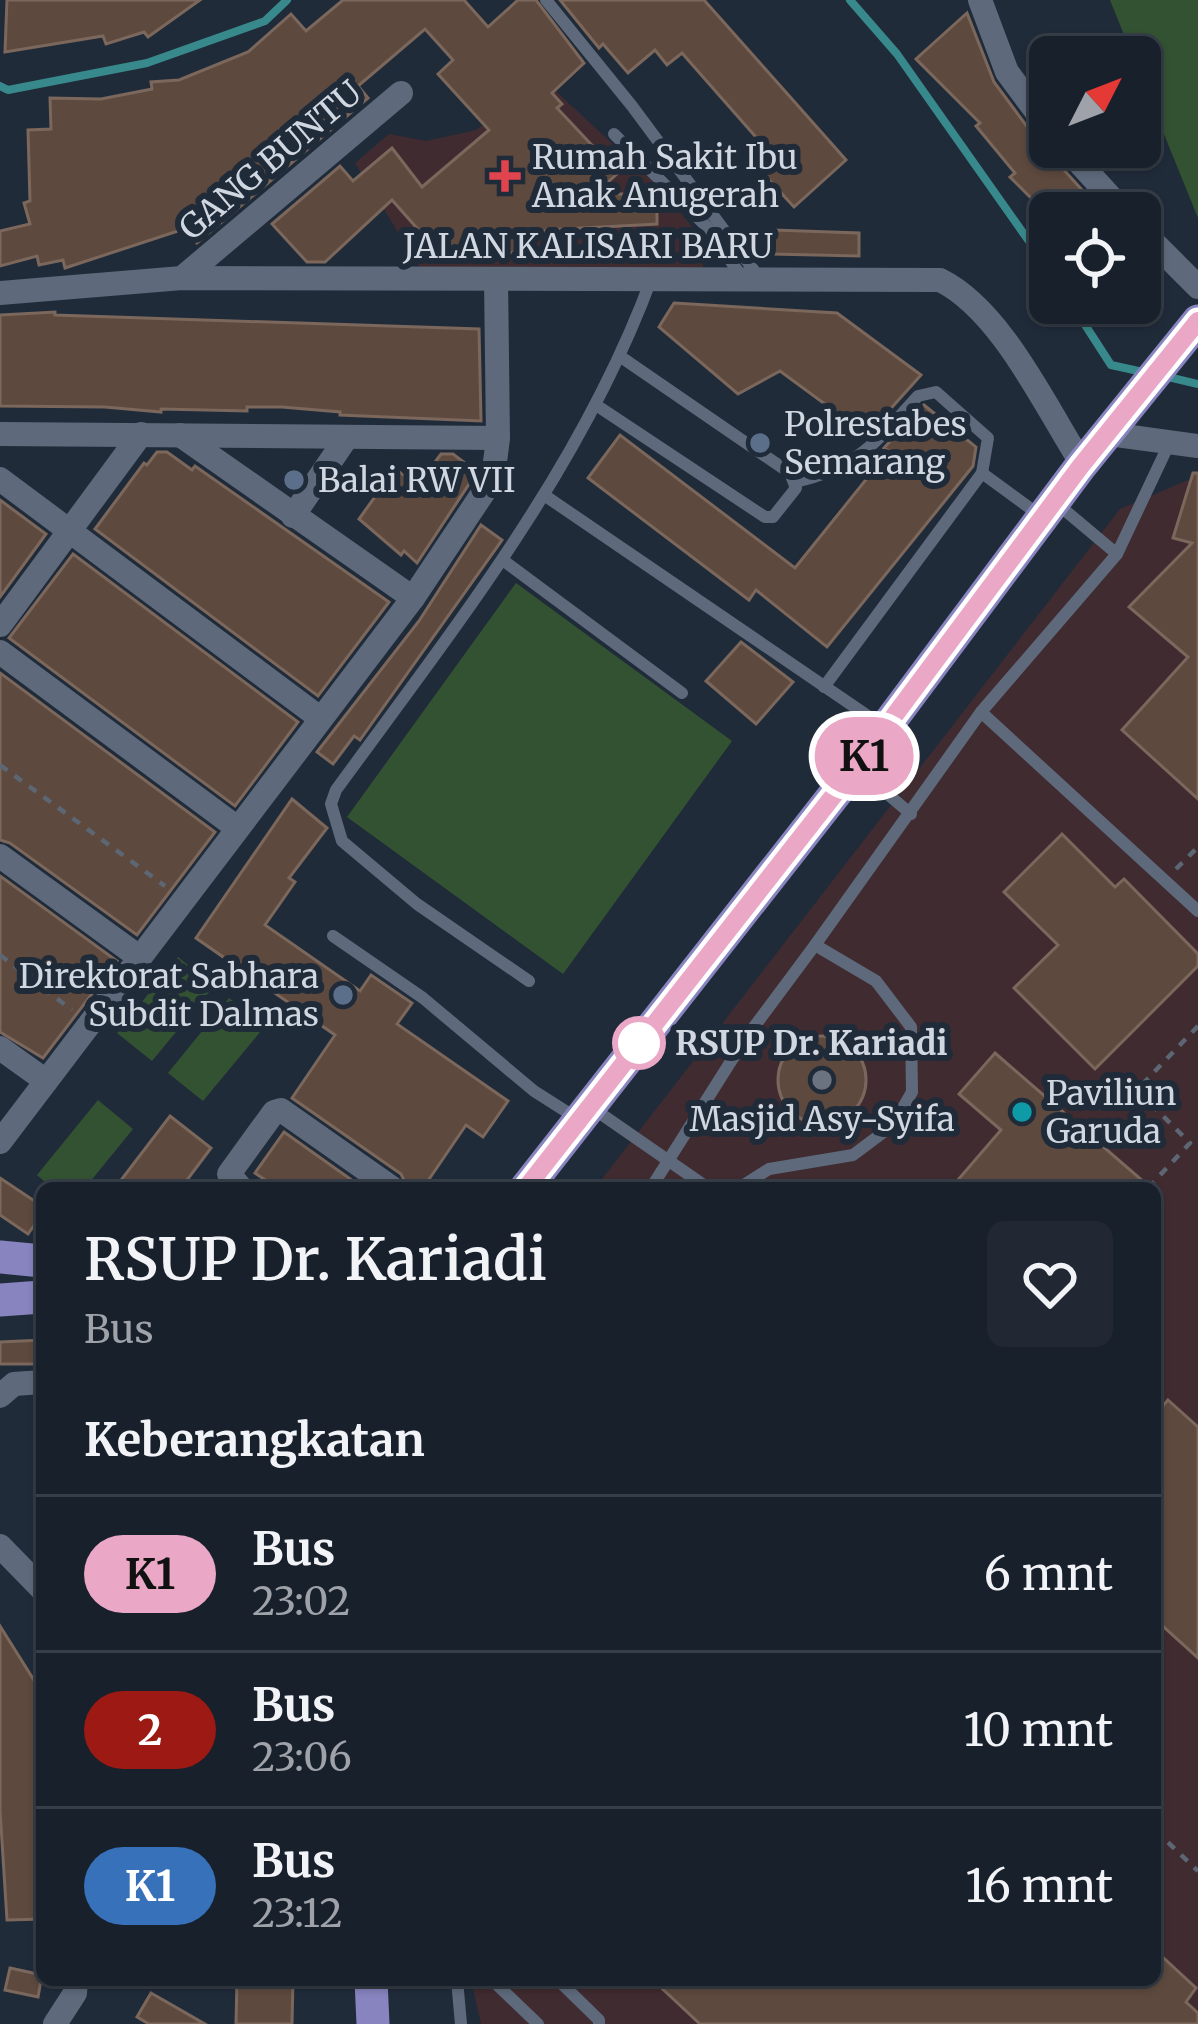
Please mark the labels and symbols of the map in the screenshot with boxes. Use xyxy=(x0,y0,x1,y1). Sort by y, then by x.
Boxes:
north arrow xyxy=(1029,36,1161,168)
street label: GANG BUNTU xyxy=(171,72,370,249)
place label: Rumah Sakit Ibu Anak Anugerah xyxy=(531,137,798,216)
marker: Rumah Sakit Ibu Anak Anugerah xyxy=(489,160,521,192)
street label: JALAN KALISARI BARU xyxy=(402,226,773,267)
place label: Polrestabes Semarang xyxy=(784,404,967,483)
marker: Polrestabes Semarang xyxy=(747,430,773,456)
place label: Balai RW VII xyxy=(318,460,515,501)
marker: Balai RW VII xyxy=(281,467,307,493)
line badge: K1 xyxy=(810,717,918,795)
place label: Direktorat Sabhara Subdit Dalmas xyxy=(19,956,319,1035)
marker: Direktorat Sabhara Subdit Dalmas xyxy=(330,982,356,1008)
marker: RSUP Dr. Kariadi xyxy=(614,1018,664,1068)
place label: RSUP Dr. Kariadi xyxy=(675,1023,948,1064)
marker: Masjid Asy-Syifa xyxy=(809,1067,835,1093)
place label: Paviliun Garuda xyxy=(1046,1073,1177,1152)
place label: Masjid Asy-Syifa xyxy=(689,1099,955,1140)
marker: Paviliun Garuda xyxy=(1009,1099,1035,1125)

